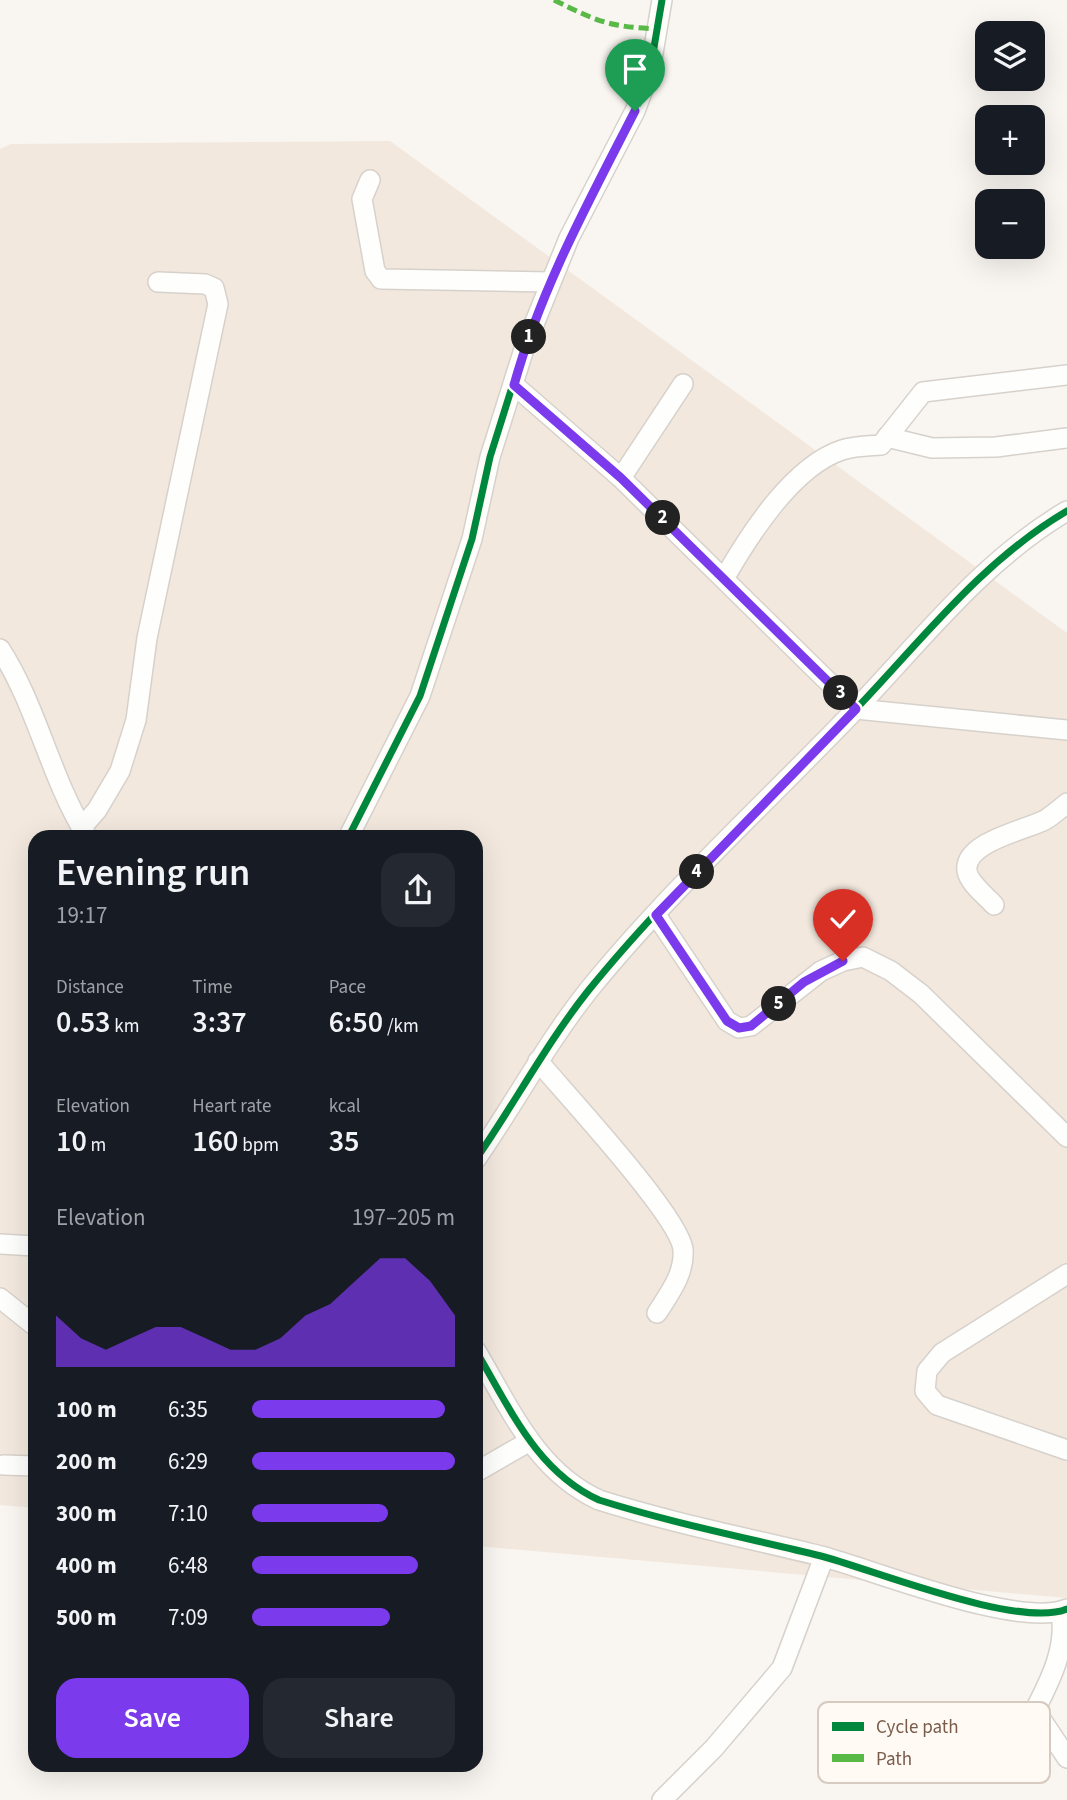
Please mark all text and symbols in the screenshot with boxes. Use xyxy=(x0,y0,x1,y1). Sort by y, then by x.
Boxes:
map controls xyxy=(975,21,1045,259)
button: layers xyxy=(975,21,1045,91)
pin xyxy=(605,39,665,111)
icon: arrive xyxy=(616,50,654,88)
button: + xyxy=(975,105,1045,175)
button: − xyxy=(975,189,1045,259)
pin: 1 xyxy=(512,320,546,354)
text: 1 xyxy=(523,323,534,350)
pin: 2 xyxy=(646,500,680,536)
text: 2 xyxy=(657,504,668,531)
pin: 3 xyxy=(824,676,858,710)
text: 3 xyxy=(835,679,846,706)
text: Evening run xyxy=(56,846,250,900)
button: share xyxy=(381,853,455,927)
pin: 4 xyxy=(680,854,714,890)
text: 4 xyxy=(691,858,702,885)
pin xyxy=(813,889,873,961)
text: 19:17 xyxy=(56,899,107,932)
icon: check xyxy=(824,900,862,938)
text: Distance xyxy=(56,974,124,1001)
text: Time xyxy=(192,974,232,1001)
text: Pace xyxy=(329,974,366,1001)
pin: 5 xyxy=(762,986,796,1021)
text: 5 xyxy=(773,990,784,1017)
text: 0.53 xyxy=(56,1001,110,1044)
text: 3:37 xyxy=(192,1001,247,1044)
text: 6:50 xyxy=(329,1001,383,1044)
text: km xyxy=(110,1013,139,1040)
text: /km xyxy=(383,1013,419,1040)
text: Elevation xyxy=(56,1093,130,1120)
text: Heart rate xyxy=(192,1093,271,1120)
text: kcal xyxy=(329,1093,361,1120)
text: 10 xyxy=(56,1120,87,1163)
text: 160 xyxy=(192,1120,239,1163)
text: 35 xyxy=(329,1120,359,1163)
text: m xyxy=(87,1132,106,1159)
text: bpm xyxy=(239,1132,279,1159)
text: Elevation xyxy=(56,1201,146,1234)
text: 197–205 m xyxy=(352,1201,455,1234)
text: 100 m xyxy=(56,1393,117,1426)
text: 6:35 xyxy=(168,1393,208,1426)
text: 200 m xyxy=(56,1445,117,1478)
text: 6:29 xyxy=(168,1445,208,1478)
text: 300 m xyxy=(56,1497,117,1530)
text: 7:10 xyxy=(168,1497,208,1530)
text: 400 m xyxy=(56,1549,117,1582)
text: 6:48 xyxy=(168,1549,208,1582)
text: 500 m xyxy=(56,1601,117,1634)
text: 7:09 xyxy=(168,1601,208,1634)
button: Save xyxy=(56,1678,249,1758)
button: Share xyxy=(263,1678,455,1758)
legend xyxy=(818,1702,1050,1783)
text: Cycle path xyxy=(876,1714,958,1741)
text: Path xyxy=(876,1746,912,1773)

